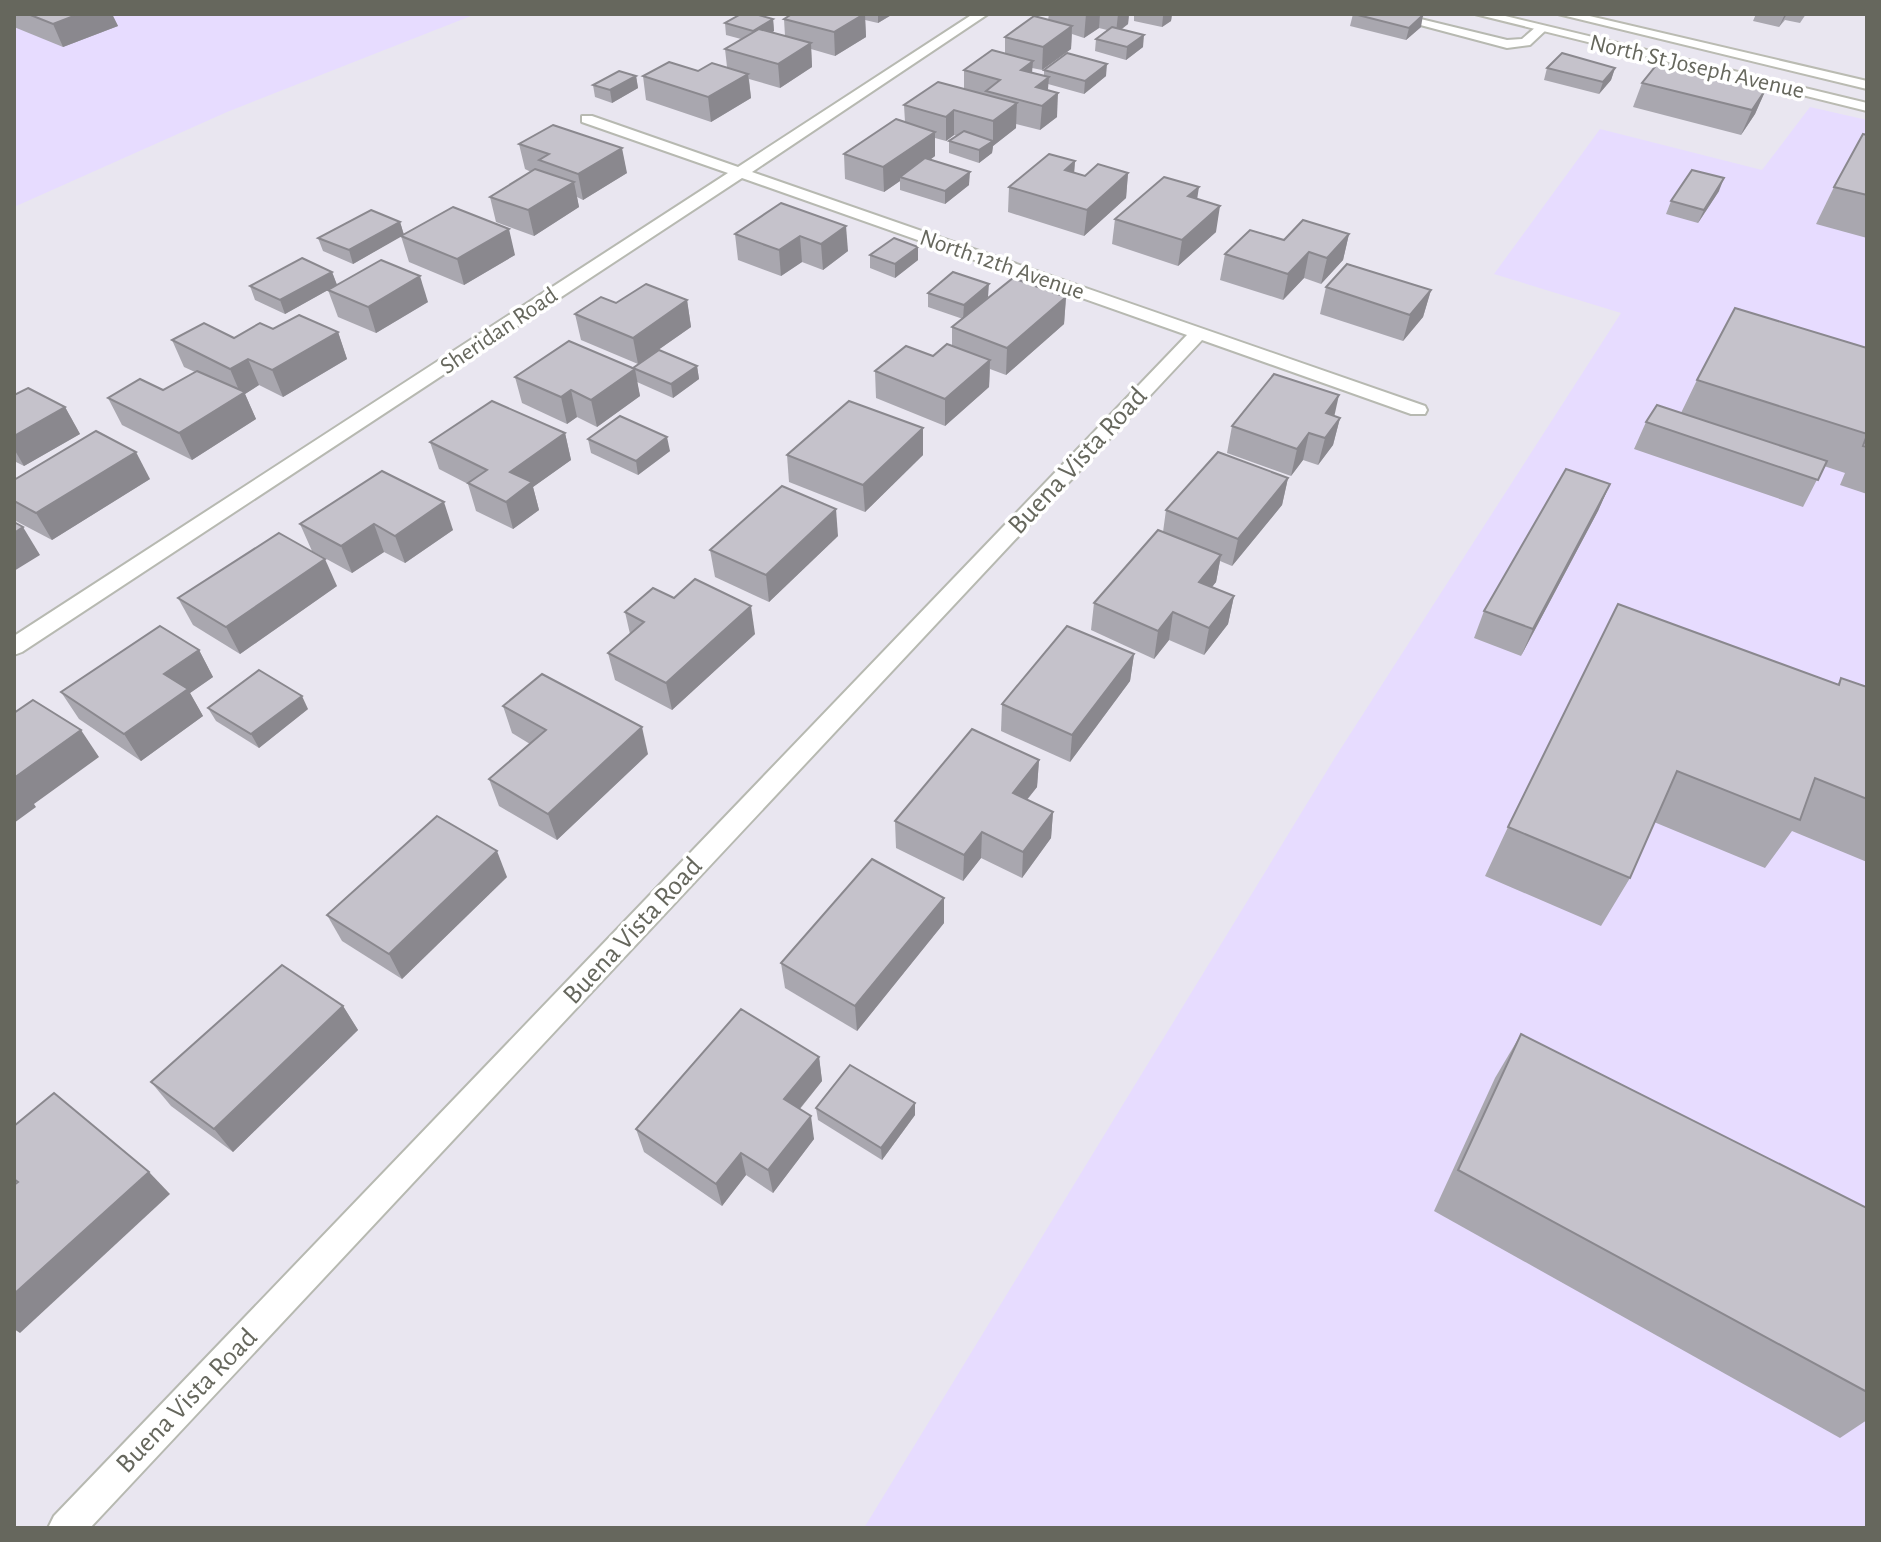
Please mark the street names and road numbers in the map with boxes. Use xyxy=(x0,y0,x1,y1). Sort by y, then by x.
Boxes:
street label: North St Joseph Avenue xyxy=(1587,31,1807,103)
street label: North 12th Avenue xyxy=(917,226,1087,304)
street label: Sheridan Road xyxy=(436,283,562,379)
street label: Buena Vista Road xyxy=(1003,382,1153,540)
street label: Buena Vista Road xyxy=(558,852,708,1010)
street label: Buena Vista Road xyxy=(111,1323,263,1479)

